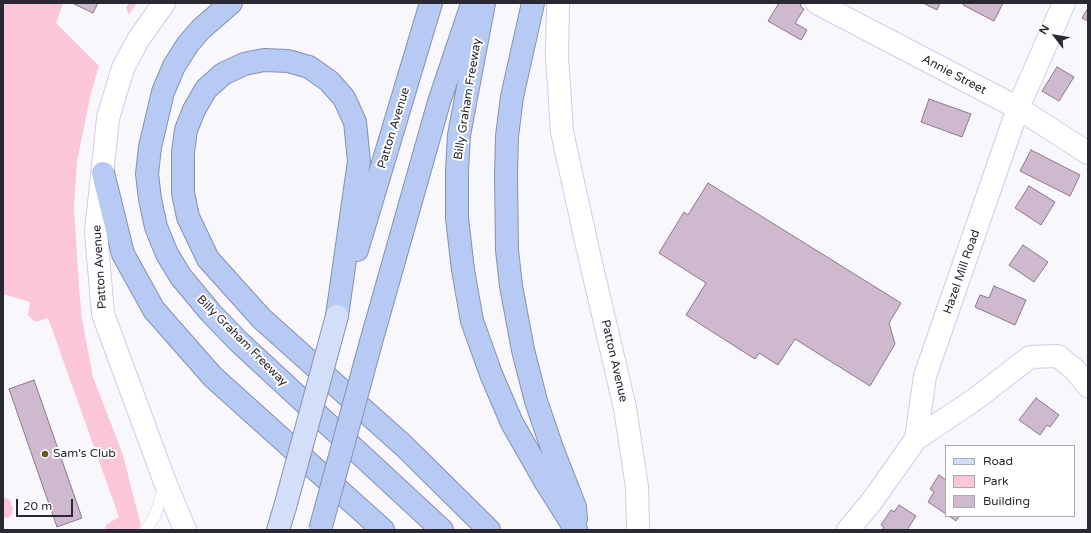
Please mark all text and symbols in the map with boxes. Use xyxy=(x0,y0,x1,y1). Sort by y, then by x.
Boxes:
north arrow xyxy=(1035,16,1075,56)
text: N xyxy=(1036,22,1052,37)
street label: Billy Graham Freeway xyxy=(451,37,485,161)
street label: Annie Street xyxy=(919,52,989,98)
street label: Patton Avenue xyxy=(375,86,413,170)
street label: Patton Avenue xyxy=(90,225,110,309)
street label: Hazel Mill Road xyxy=(941,228,983,316)
street label: Billy Graham Freeway xyxy=(193,292,291,390)
street label: Patton Avenue xyxy=(598,318,630,404)
legend xyxy=(945,445,1075,517)
place label: Sam's Club xyxy=(53,447,116,461)
marker: Sam's Club xyxy=(40,449,50,459)
text: Road xyxy=(983,454,1013,468)
text: Park xyxy=(983,474,1009,488)
scale bar xyxy=(18,491,75,517)
text: Building xyxy=(983,494,1030,508)
text: 20 m xyxy=(23,499,52,513)

